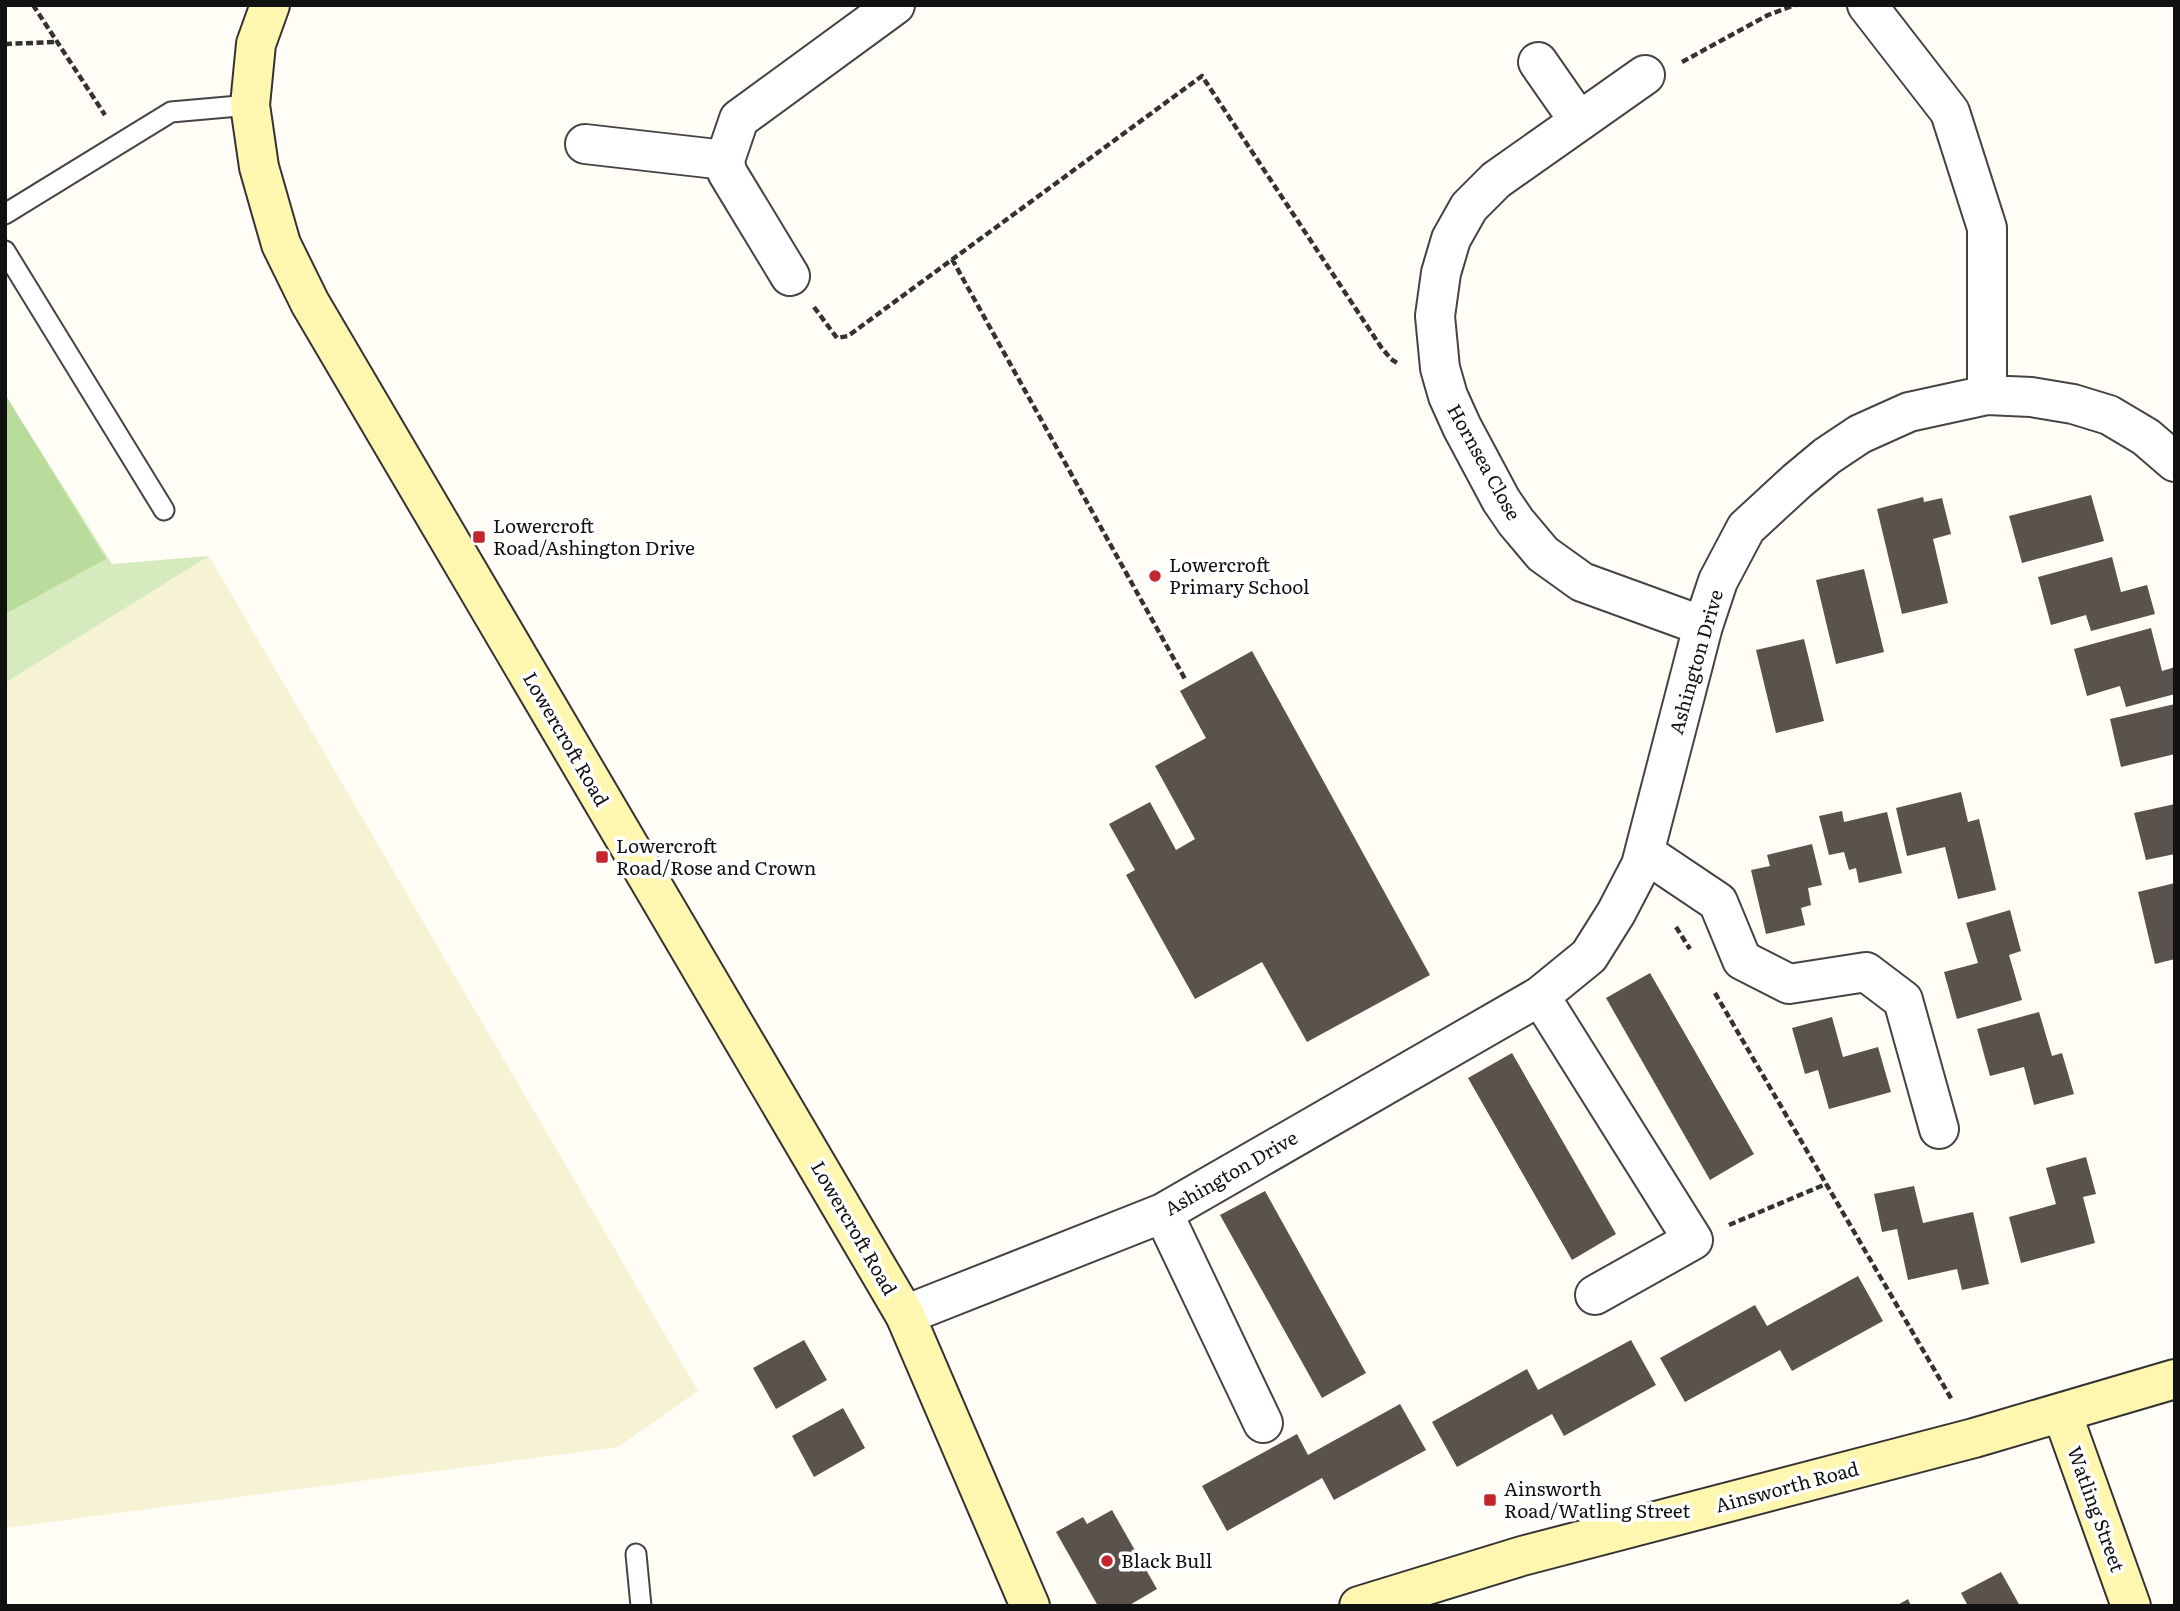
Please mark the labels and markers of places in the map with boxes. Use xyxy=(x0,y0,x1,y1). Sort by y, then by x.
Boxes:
place label: Lowercroft Road/Ashington Drive xyxy=(493,511,695,561)
marker: Lowercroft Road/Ashington Drive xyxy=(471,529,487,545)
place label: Lowercroft Primary School xyxy=(1169,550,1310,600)
marker: Lowercroft Primary School xyxy=(1147,568,1163,584)
place label: Lowercroft Road/Rose and Crown xyxy=(616,831,816,881)
marker: Lowercroft Road/Rose and Crown xyxy=(594,849,610,865)
place label: Ainsworth Road/Watling Street xyxy=(1504,1474,1690,1524)
marker: Ainsworth Road/Watling Street xyxy=(1482,1492,1498,1508)
place label: Black Bull xyxy=(1121,1546,1212,1574)
marker: Black Bull xyxy=(1099,1553,1115,1569)

